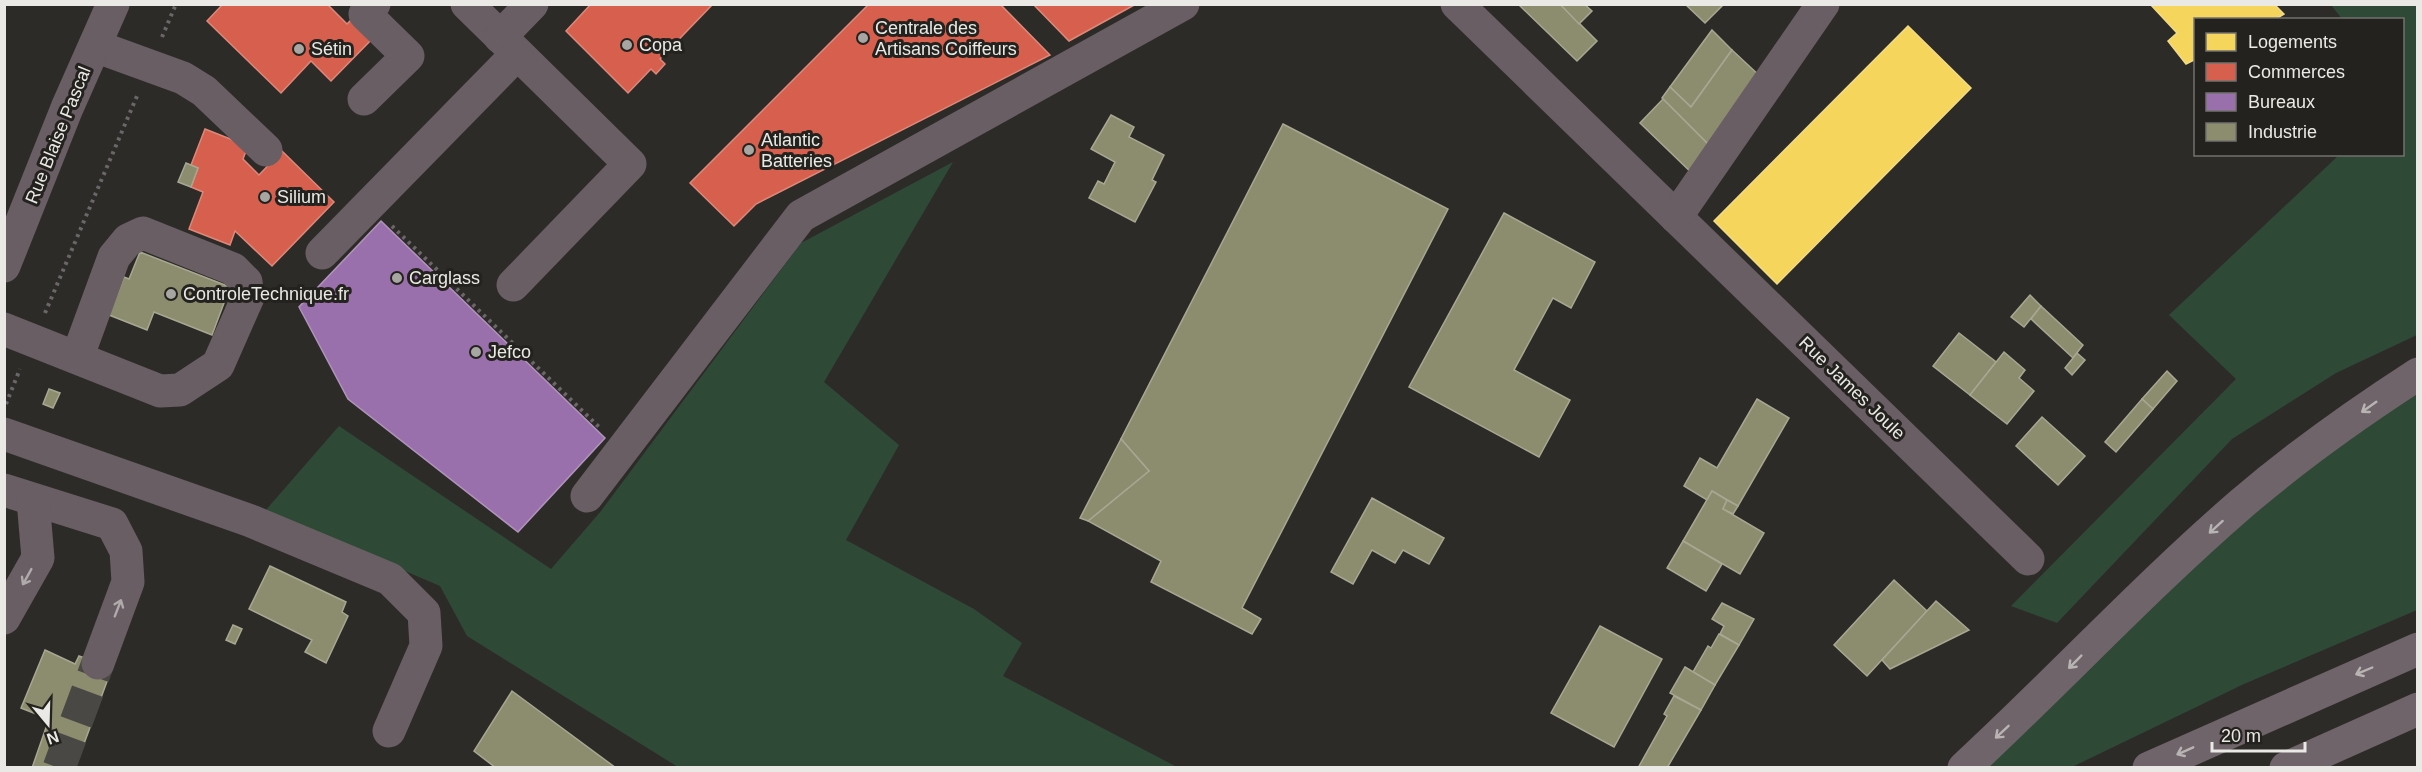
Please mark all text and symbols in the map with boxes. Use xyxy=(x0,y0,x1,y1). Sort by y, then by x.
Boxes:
place label: Centrale des Artisans Coiffeurs xyxy=(875,18,1017,59)
legend xyxy=(2194,18,2404,156)
marker: Centrale des Artisans Coiffeurs xyxy=(856,31,870,45)
text: Logements xyxy=(2248,32,2337,52)
place label: Copa xyxy=(639,35,683,55)
marker: Copa xyxy=(620,38,634,52)
place label: Sétin xyxy=(311,39,352,59)
marker: Sétin xyxy=(292,42,306,56)
text: Commerces xyxy=(2248,62,2345,82)
street label: Rue Blaise Pascal xyxy=(21,64,95,206)
text: Bureaux xyxy=(2248,92,2315,112)
text: Industrie xyxy=(2248,122,2317,142)
place label: Atlantic Batteries xyxy=(761,130,832,171)
marker: Atlantic Batteries xyxy=(742,143,756,157)
place label: Silium xyxy=(277,187,326,207)
marker: Silium xyxy=(258,190,272,204)
place label: Carglass xyxy=(409,268,480,288)
marker: Carglass xyxy=(390,271,404,285)
place label: ControleTechnique.fr xyxy=(183,284,349,304)
marker: ControleTechnique.fr xyxy=(164,287,178,301)
street label: Rue James Joule xyxy=(1795,333,1909,443)
place label: Jefco xyxy=(488,342,531,362)
marker: Jefco xyxy=(469,345,483,359)
one-way arrow xyxy=(2361,401,2377,413)
one-way arrow xyxy=(2208,520,2223,534)
one-way arrow xyxy=(21,567,32,585)
one-way arrow xyxy=(113,599,124,618)
one-way arrow xyxy=(2067,655,2082,669)
one-way arrow xyxy=(2355,666,2373,677)
north arrow xyxy=(18,694,78,754)
scale bar xyxy=(2212,715,2305,753)
one-way arrow xyxy=(1995,724,2010,739)
text: 20 m xyxy=(2221,726,2261,746)
text: N xyxy=(44,728,61,748)
one-way arrow xyxy=(2177,745,2195,757)

